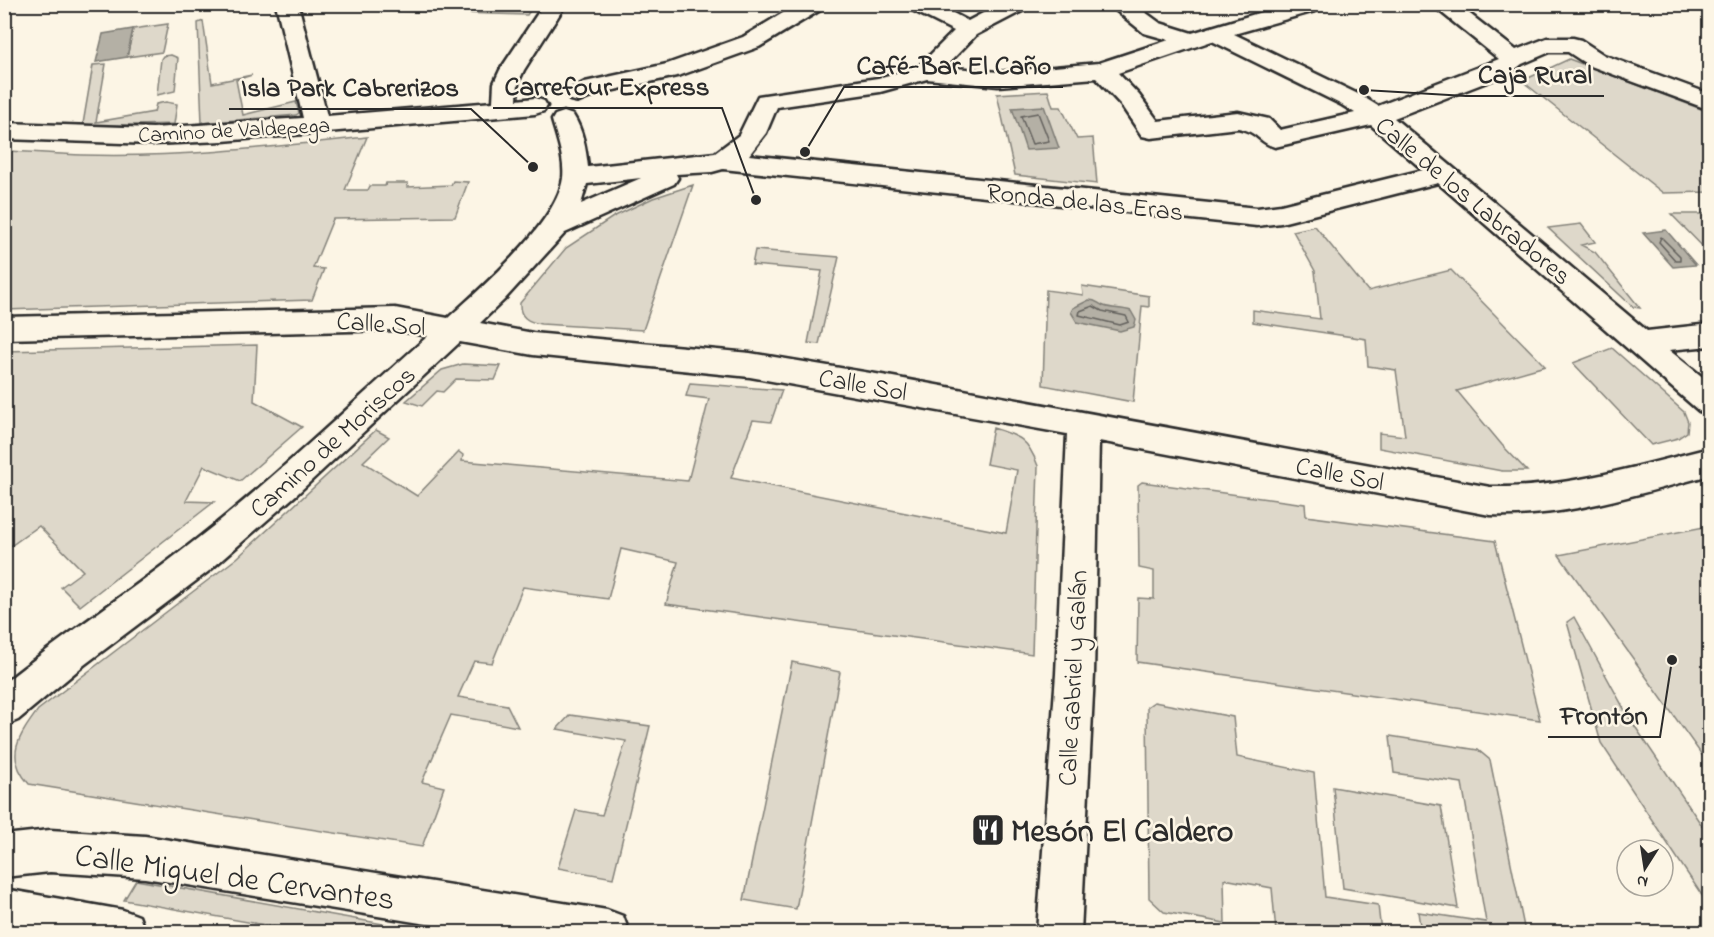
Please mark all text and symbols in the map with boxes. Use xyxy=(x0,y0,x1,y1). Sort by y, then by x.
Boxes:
callout: Café-Bar El Caño xyxy=(844,42,1063,87)
text: Café-Bar El Caño xyxy=(857,48,1051,87)
callout: Caja Rural xyxy=(1466,51,1604,96)
text: Caja Rural xyxy=(1478,57,1592,96)
callout: Carrefour Express xyxy=(493,63,722,108)
callout: Isla Park Cabrerizos xyxy=(229,64,471,109)
text: Carrefour Express xyxy=(505,69,709,108)
text: Isla Park Cabrerizos xyxy=(241,70,459,109)
street label: Calle de los Labradores xyxy=(1366,109,1579,296)
street label: Camino de Valdepega xyxy=(137,111,331,154)
street label: Ronda de las Eras xyxy=(984,175,1185,233)
street label: Calle Sol xyxy=(335,304,427,348)
street label: Camino de Moriscos xyxy=(242,358,426,528)
street label: Calle Sol xyxy=(815,361,910,413)
street label: Calle Sol xyxy=(1292,449,1387,503)
street label: Calle Gabriel y Galán xyxy=(1050,569,1100,787)
callout: Frontón xyxy=(1548,692,1660,737)
text: Frontón xyxy=(1558,698,1648,737)
place label: Mesón El Caldero xyxy=(1011,810,1233,857)
restaurant icon: Mesón El Caldero xyxy=(970,812,1006,848)
street label: Calle Miguel de Cervantes xyxy=(72,834,397,925)
north arrow xyxy=(1615,838,1675,898)
text: N xyxy=(1634,868,1650,894)

